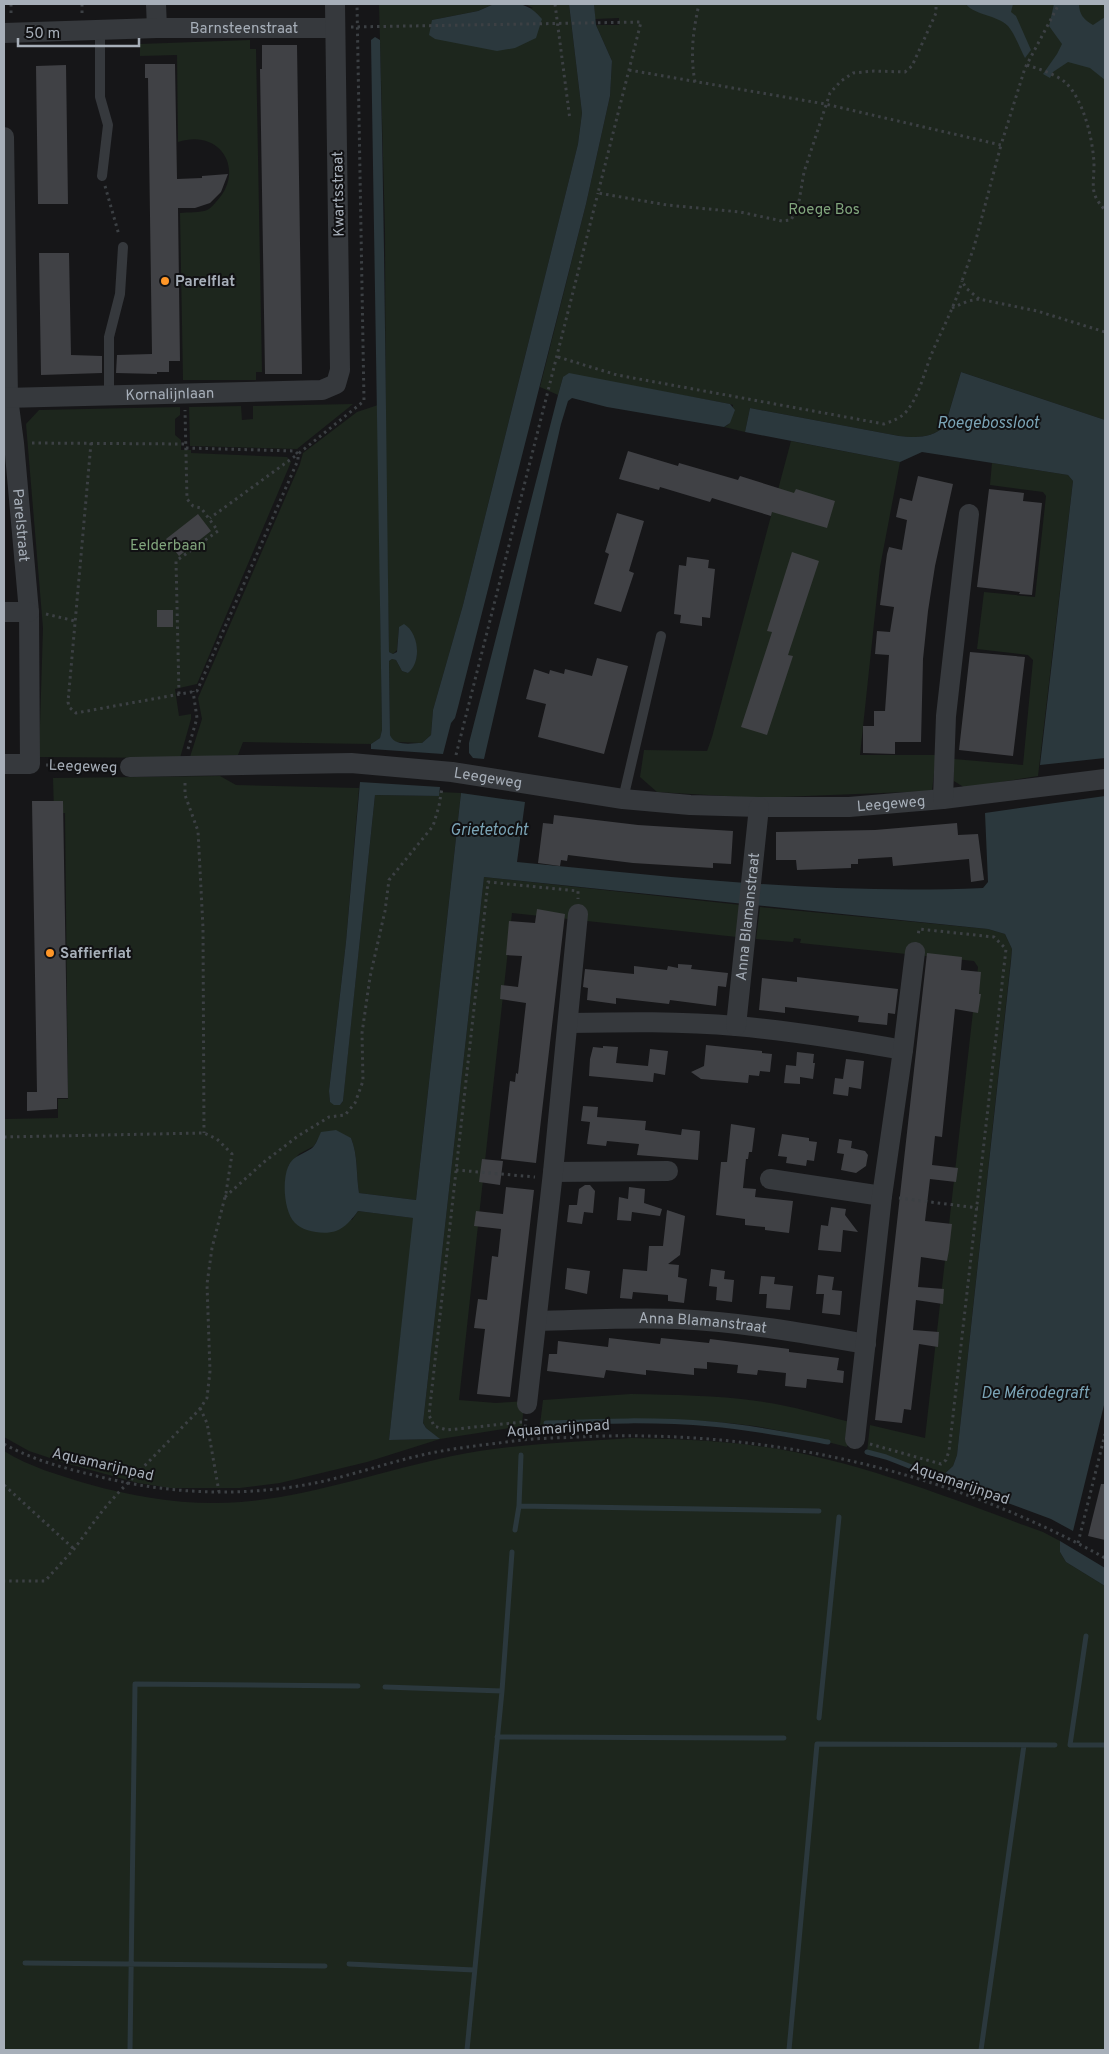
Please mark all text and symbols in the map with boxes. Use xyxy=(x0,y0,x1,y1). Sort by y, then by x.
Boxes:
scale bar xyxy=(18,15,139,47)
street label: Barnsteenstraat xyxy=(190,20,298,39)
text: 50 m xyxy=(25,25,60,44)
street label: Kwartsstraat xyxy=(329,151,350,237)
park label: Roege Bos xyxy=(788,201,860,220)
place label: Parelflat xyxy=(175,273,235,292)
marker: Parelflat xyxy=(159,275,171,287)
street label: Kornalijnlaan xyxy=(125,385,215,406)
water label: Roegebossloot xyxy=(937,414,1040,434)
street label: Parelstraat xyxy=(7,488,33,563)
park label: Eelderbaan xyxy=(130,537,206,556)
street label: Leegeweg xyxy=(48,757,118,778)
street label: Leegeweg xyxy=(452,764,523,794)
street label: Leegeweg xyxy=(856,793,926,817)
water label: Grietetocht xyxy=(450,821,529,841)
street label: Anna Blamanstraat xyxy=(733,852,765,982)
place label: Saffierflat xyxy=(60,945,132,964)
marker: Saffierflat xyxy=(44,947,56,959)
street label: Anna Blamanstraat xyxy=(639,1310,768,1339)
water label: De Mérodegraft xyxy=(981,1384,1090,1404)
street label: Aquamarijnpad xyxy=(506,1416,610,1443)
street label: Aquamarijnpad xyxy=(50,1445,155,1486)
street label: Aquamarijnpad xyxy=(907,1459,1012,1510)

